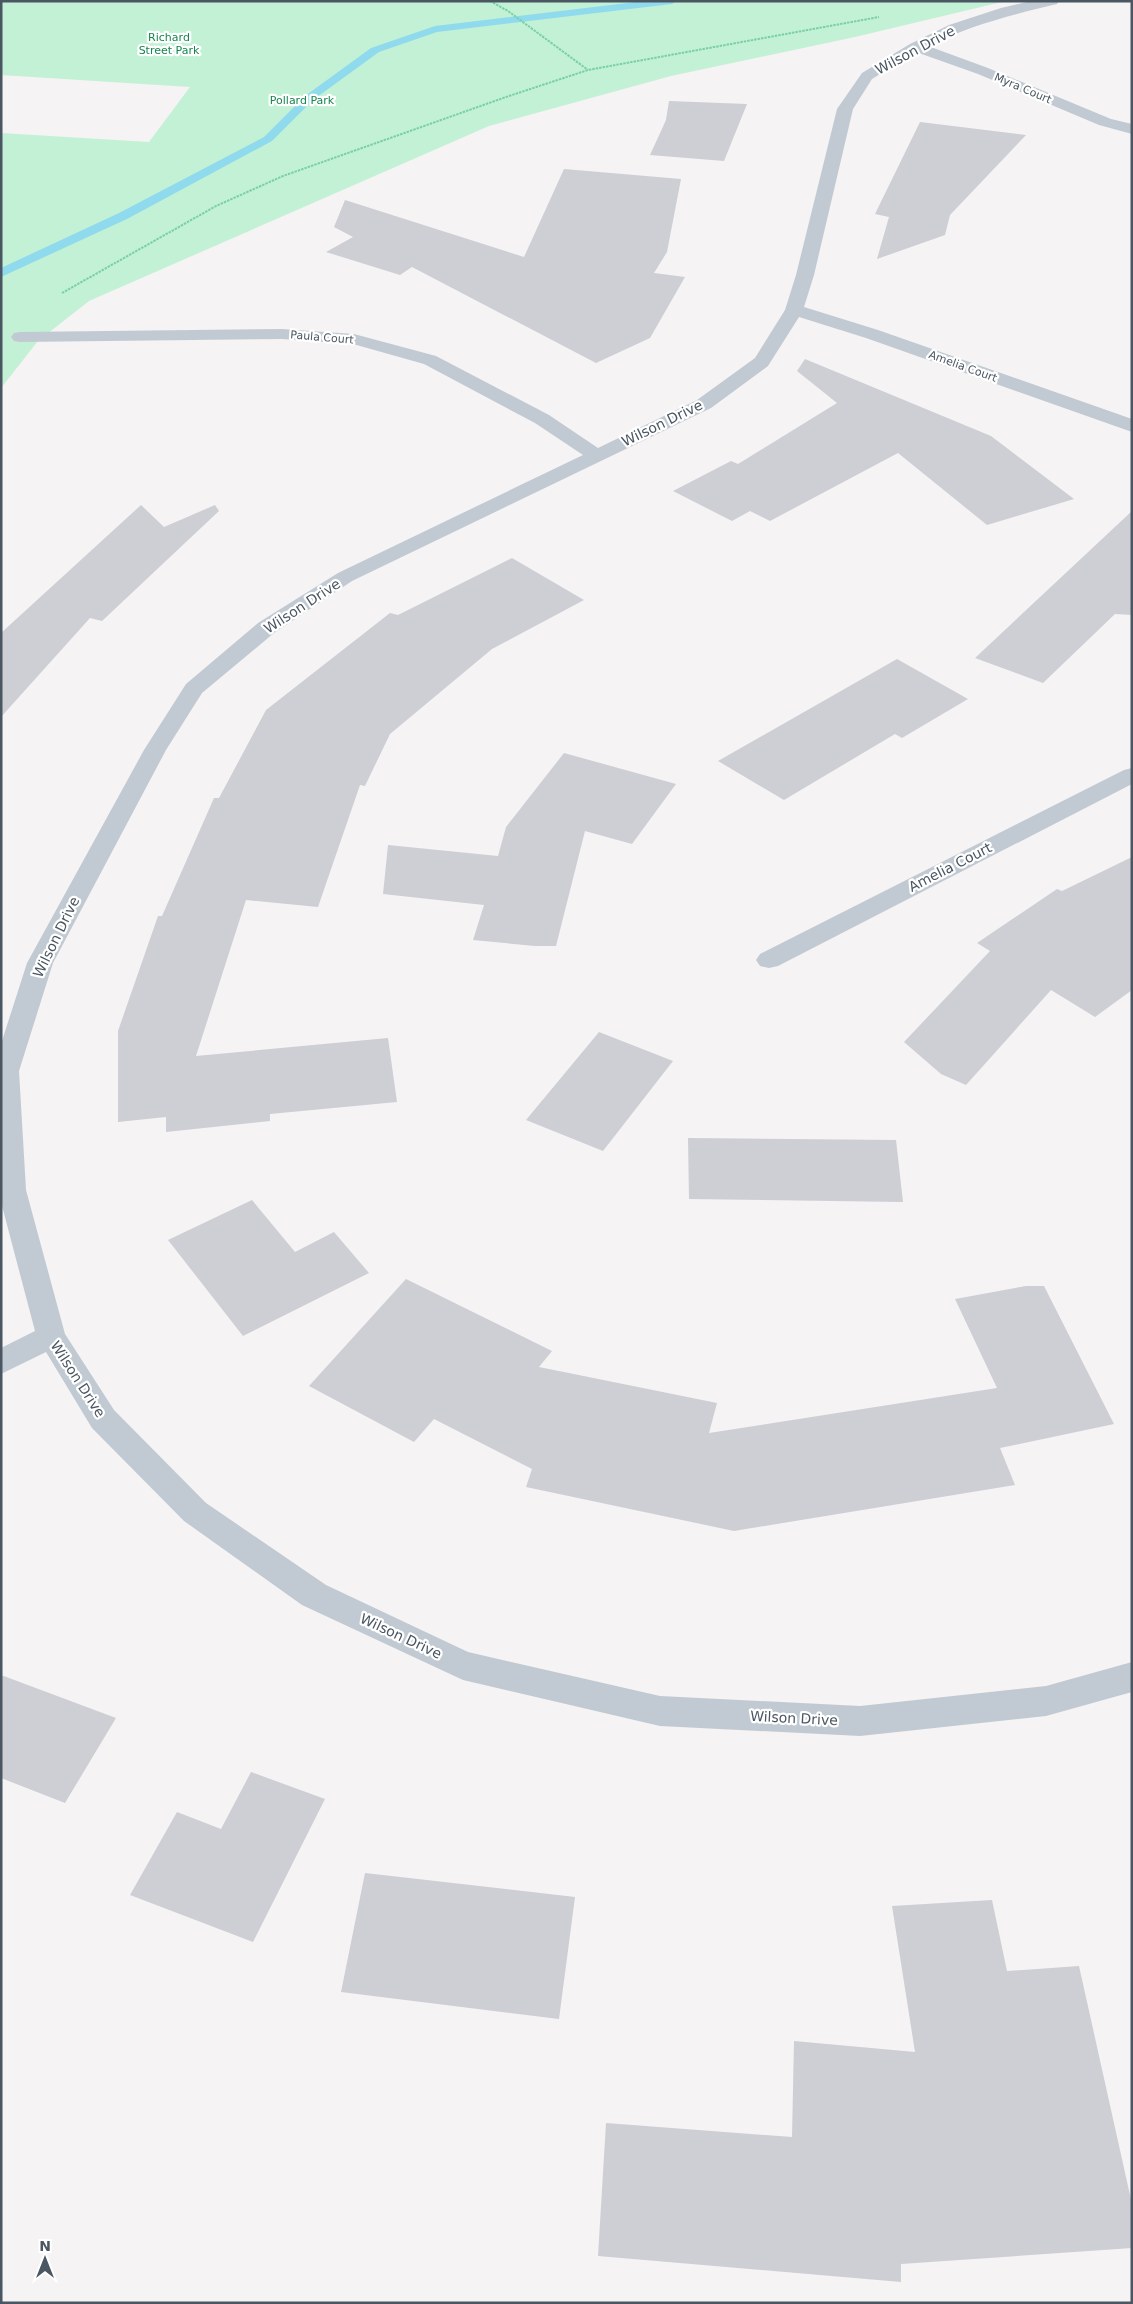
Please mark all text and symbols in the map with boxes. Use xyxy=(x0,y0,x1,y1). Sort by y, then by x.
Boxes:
street label: Wilson Drive xyxy=(872,22,958,78)
park label: Richard Street Park xyxy=(139,31,200,57)
street label: Myra Court xyxy=(992,71,1054,107)
park label: Pollard Park xyxy=(270,94,335,107)
street label: Paula Court xyxy=(290,328,355,347)
street label: Amelia Court xyxy=(927,348,999,385)
street label: Wilson Drive xyxy=(619,397,705,449)
street label: Wilson Drive xyxy=(261,575,343,637)
street label: Amelia Court xyxy=(906,839,995,895)
street label: Wilson Drive xyxy=(30,894,82,980)
street label: Wilson Drive xyxy=(47,1338,109,1420)
street label: Wilson Drive xyxy=(358,1610,444,1662)
street label: Wilson Drive xyxy=(750,1708,838,1728)
north arrow xyxy=(20,2234,70,2284)
text: N xyxy=(39,2238,51,2254)

